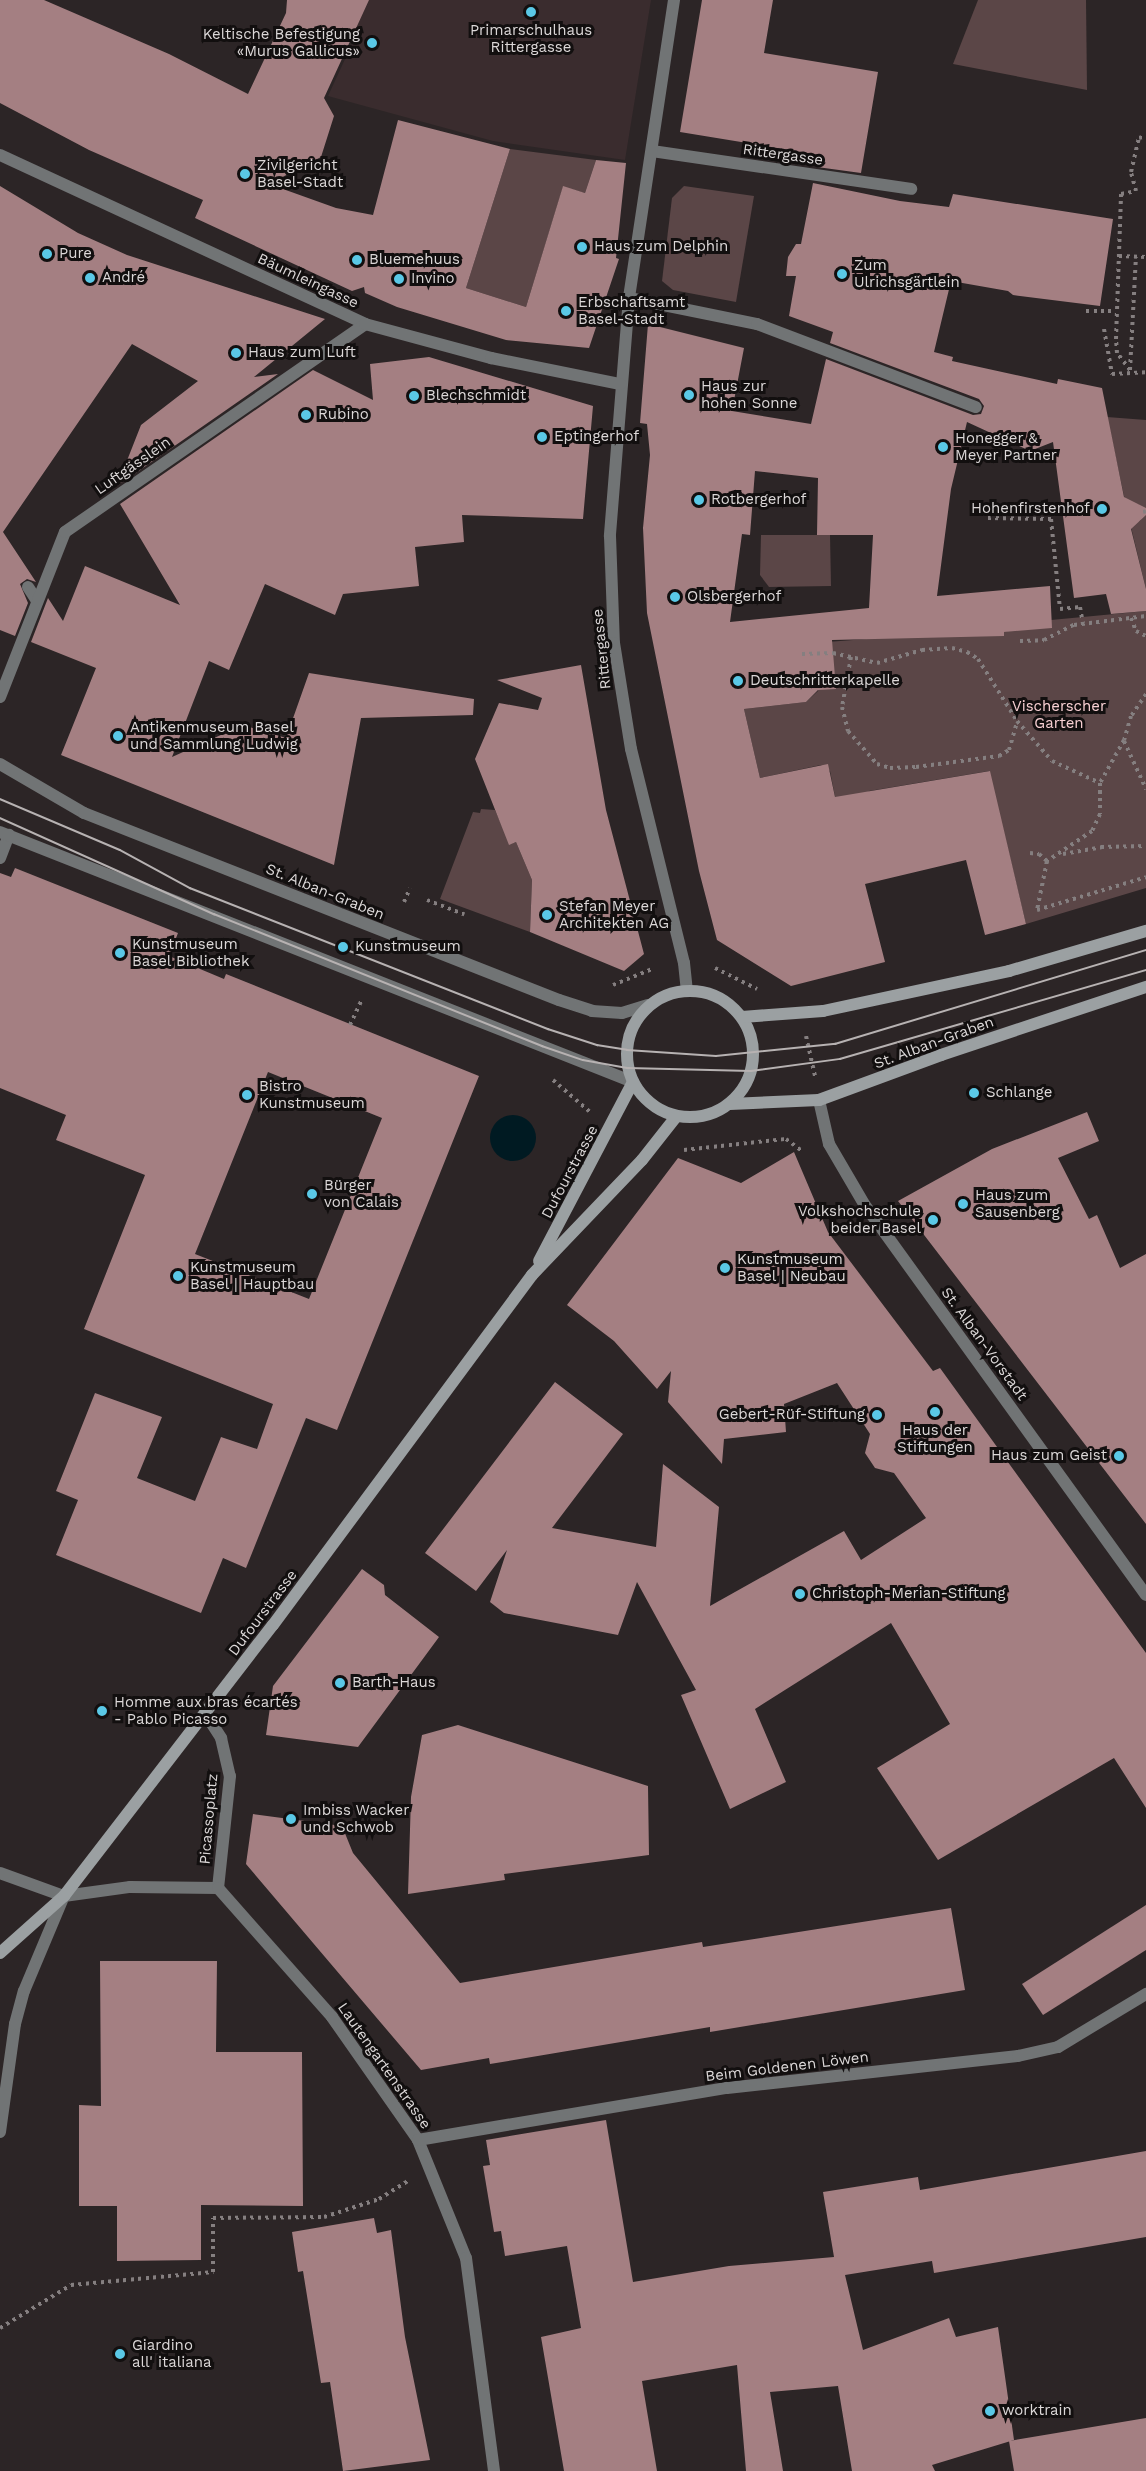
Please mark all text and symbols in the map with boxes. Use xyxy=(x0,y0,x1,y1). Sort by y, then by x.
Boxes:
marker: Primarschulhaus Rittergasse xyxy=(524,5,538,19)
place label: Primarschulhaus Rittergasse xyxy=(470,21,592,56)
place label: Keltische Befestigung «Murus Gallicus» xyxy=(203,25,360,60)
marker: Keltische Befestigung «Murus Gallicus» xyxy=(365,36,379,50)
street label: Rittergasse xyxy=(742,140,824,170)
place label: Zivilgericht Basel-Stadt xyxy=(257,156,343,191)
marker: Zivilgericht Basel-Stadt xyxy=(238,167,252,181)
place label: Haus zum Delphin xyxy=(594,238,728,256)
marker: Haus zum Delphin xyxy=(575,240,589,254)
place label: Pure xyxy=(59,245,92,263)
marker: Pure xyxy=(40,247,54,261)
street label: Bäumleingasse xyxy=(255,250,361,312)
place label: Bluemehuus xyxy=(369,251,460,269)
marker: Bluemehuus xyxy=(350,253,364,267)
place label: Zum Ulrichsgärtlein xyxy=(854,256,960,291)
marker: Zum Ulrichsgärtlein xyxy=(835,267,849,281)
place label: André xyxy=(102,269,145,287)
place label: Invino xyxy=(411,270,455,288)
marker: André xyxy=(83,271,97,285)
marker: Invino xyxy=(392,272,406,286)
place label: Erbschaftsamt Basel-Stadt xyxy=(578,293,685,328)
marker: Erbschaftsamt Basel-Stadt xyxy=(559,304,573,318)
place label: Haus zum Luft xyxy=(248,344,356,362)
marker: Haus zum Luft xyxy=(229,346,243,360)
place label: Haus zur hohen Sonne xyxy=(701,377,797,412)
place label: Blechschmidt xyxy=(426,387,526,405)
marker: Haus zur hohen Sonne xyxy=(682,388,696,402)
marker: Blechschmidt xyxy=(407,389,421,403)
place label: Rubino xyxy=(318,406,369,424)
marker: Rubino xyxy=(299,408,313,422)
place label: Eptingerhof xyxy=(554,428,639,446)
place label: Honegger & Meyer Partner xyxy=(955,429,1057,464)
marker: Eptingerhof xyxy=(535,430,549,444)
street label: Luftgässlein xyxy=(92,433,174,499)
marker: Honegger & Meyer Partner xyxy=(936,440,950,454)
place label: Rotbergerhof xyxy=(711,491,806,509)
marker: Rotbergerhof xyxy=(692,493,706,507)
place label: Hohenfirstenhof xyxy=(971,500,1090,518)
marker: Hohenfirstenhof xyxy=(1095,502,1109,516)
place label: Olsbergerhof xyxy=(687,588,781,606)
marker: Olsbergerhof xyxy=(668,590,682,604)
street label: Rittergasse xyxy=(589,608,615,690)
place label: Deutschritterkapelle xyxy=(750,672,900,690)
marker: Deutschritterkapelle xyxy=(731,674,745,688)
park label: Vischerscher Garten xyxy=(1012,697,1106,732)
place label: Antikenmuseum Basel und Sammlung Ludwig xyxy=(130,718,298,753)
marker: Antikenmuseum Basel und Sammlung Ludwig xyxy=(111,729,125,743)
street label: St. Alban-Graben xyxy=(263,860,387,924)
place label: Stefan Meyer Architekten AG xyxy=(559,897,670,932)
marker: Stefan Meyer Architekten AG xyxy=(540,908,554,922)
place label: Kunstmuseum Basel Bibliothek xyxy=(132,935,250,970)
place label: Kunstmuseum xyxy=(355,938,461,956)
marker: Kunstmuseum xyxy=(336,940,350,954)
marker: Kunstmuseum Basel Bibliothek xyxy=(113,946,127,960)
street label: St. Alban-Graben xyxy=(871,1013,997,1073)
place label: Bistro Kunstmuseum xyxy=(259,1077,365,1112)
place label: Schlange xyxy=(986,1084,1052,1102)
marker: Schlange xyxy=(967,1086,981,1100)
marker: Bistro Kunstmuseum xyxy=(240,1088,254,1102)
street label: Dufourstrasse xyxy=(538,1122,602,1222)
place label: Bürger von Calais xyxy=(324,1176,399,1211)
place label: Haus zum Sausenberg xyxy=(975,1186,1060,1221)
marker: Bürger von Calais xyxy=(305,1187,319,1201)
marker: Haus zum Sausenberg xyxy=(956,1197,970,1211)
place label: Volkshochschule beider Basel xyxy=(798,1202,921,1237)
marker: Volkshochschule beider Basel xyxy=(926,1213,940,1227)
place label: Kunstmuseum Basel | Neubau xyxy=(737,1250,846,1285)
place label: Kunstmuseum Basel | Hauptbau xyxy=(190,1258,315,1293)
marker: Kunstmuseum Basel | Neubau xyxy=(718,1261,732,1275)
marker: Kunstmuseum Basel | Hauptbau xyxy=(171,1269,185,1283)
street label: St. Alban-Vorstadt xyxy=(937,1284,1031,1404)
marker: Haus der Stiftungen xyxy=(928,1405,942,1419)
place label: Gebert-Rüf-Stiftung xyxy=(719,1406,865,1424)
marker: Gebert-Rüf-Stiftung xyxy=(870,1408,884,1422)
place label: Haus der Stiftungen xyxy=(897,1421,973,1456)
place label: Haus zum Geist xyxy=(991,1447,1107,1465)
marker: Haus zum Geist xyxy=(1112,1449,1126,1463)
street label: Dufourstrasse xyxy=(225,1567,301,1659)
place label: Christoph-Merian-Stiftung xyxy=(812,1585,1006,1603)
marker: Christoph-Merian-Stiftung xyxy=(793,1587,807,1601)
place label: Barth-Haus xyxy=(352,1674,436,1692)
marker: Barth-Haus xyxy=(333,1676,347,1690)
place label: Homme aux bras écartés - Pablo Picasso xyxy=(114,1693,298,1728)
marker: Homme aux bras écartés - Pablo Picasso xyxy=(95,1704,109,1718)
street label: Picassoplatz xyxy=(196,1773,222,1865)
place label: Imbiss Wacker und Schwob xyxy=(303,1801,410,1836)
marker: Imbiss Wacker und Schwob xyxy=(284,1812,298,1826)
street label: Lautengartenstrasse xyxy=(334,1999,434,2133)
street label: Beim Goldenen Löwen xyxy=(704,2048,870,2086)
place label: Giardino all' italiana xyxy=(132,2336,212,2371)
marker: Giardino all' italiana xyxy=(113,2347,127,2361)
place label: worktrain xyxy=(1002,2402,1072,2420)
marker: worktrain xyxy=(983,2404,997,2418)

